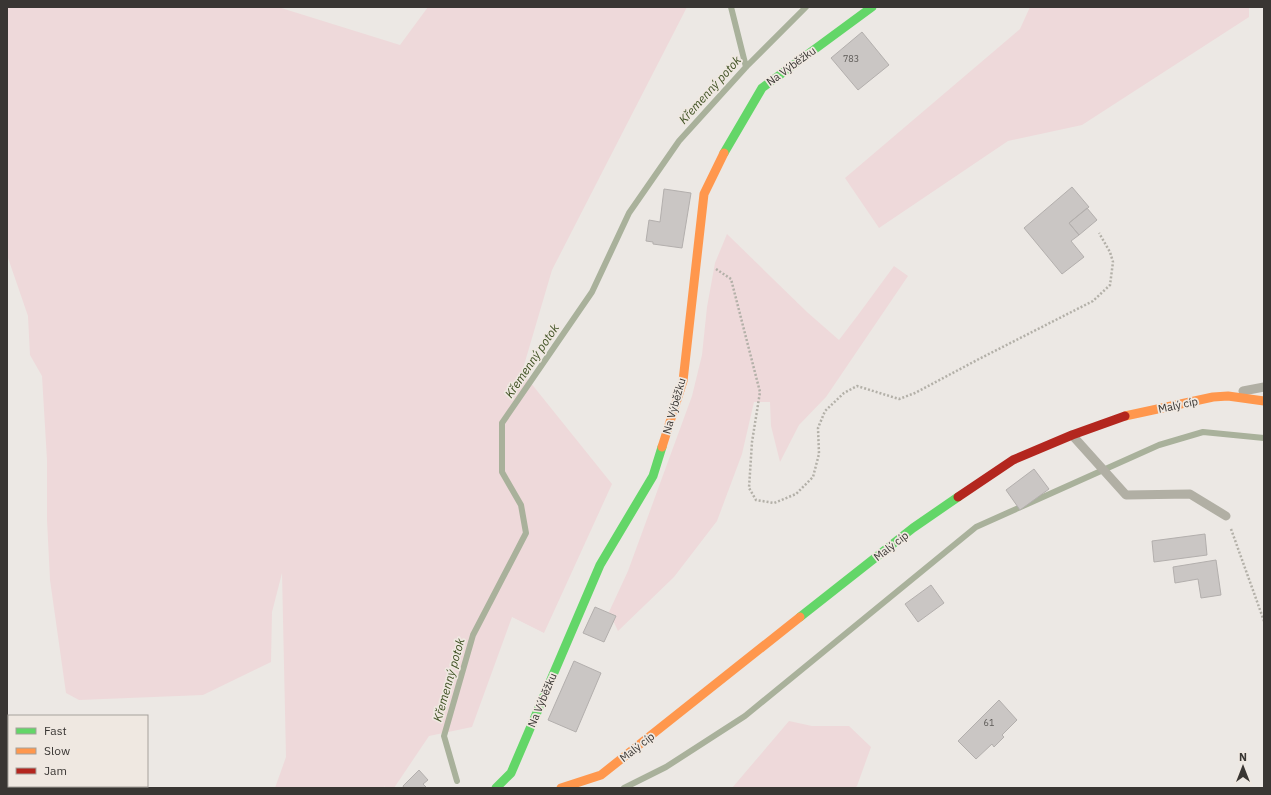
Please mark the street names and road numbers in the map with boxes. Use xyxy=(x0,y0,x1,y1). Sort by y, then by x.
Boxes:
street label: Na Výběžku xyxy=(764,43,818,89)
street label: Na Výběžku xyxy=(659,376,689,436)
street label: Malý cíp xyxy=(1157,394,1199,416)
street label: Malý cíp xyxy=(871,528,911,564)
street label: Na Výběžku xyxy=(524,671,560,729)
street label: Malý cíp xyxy=(617,729,657,765)

